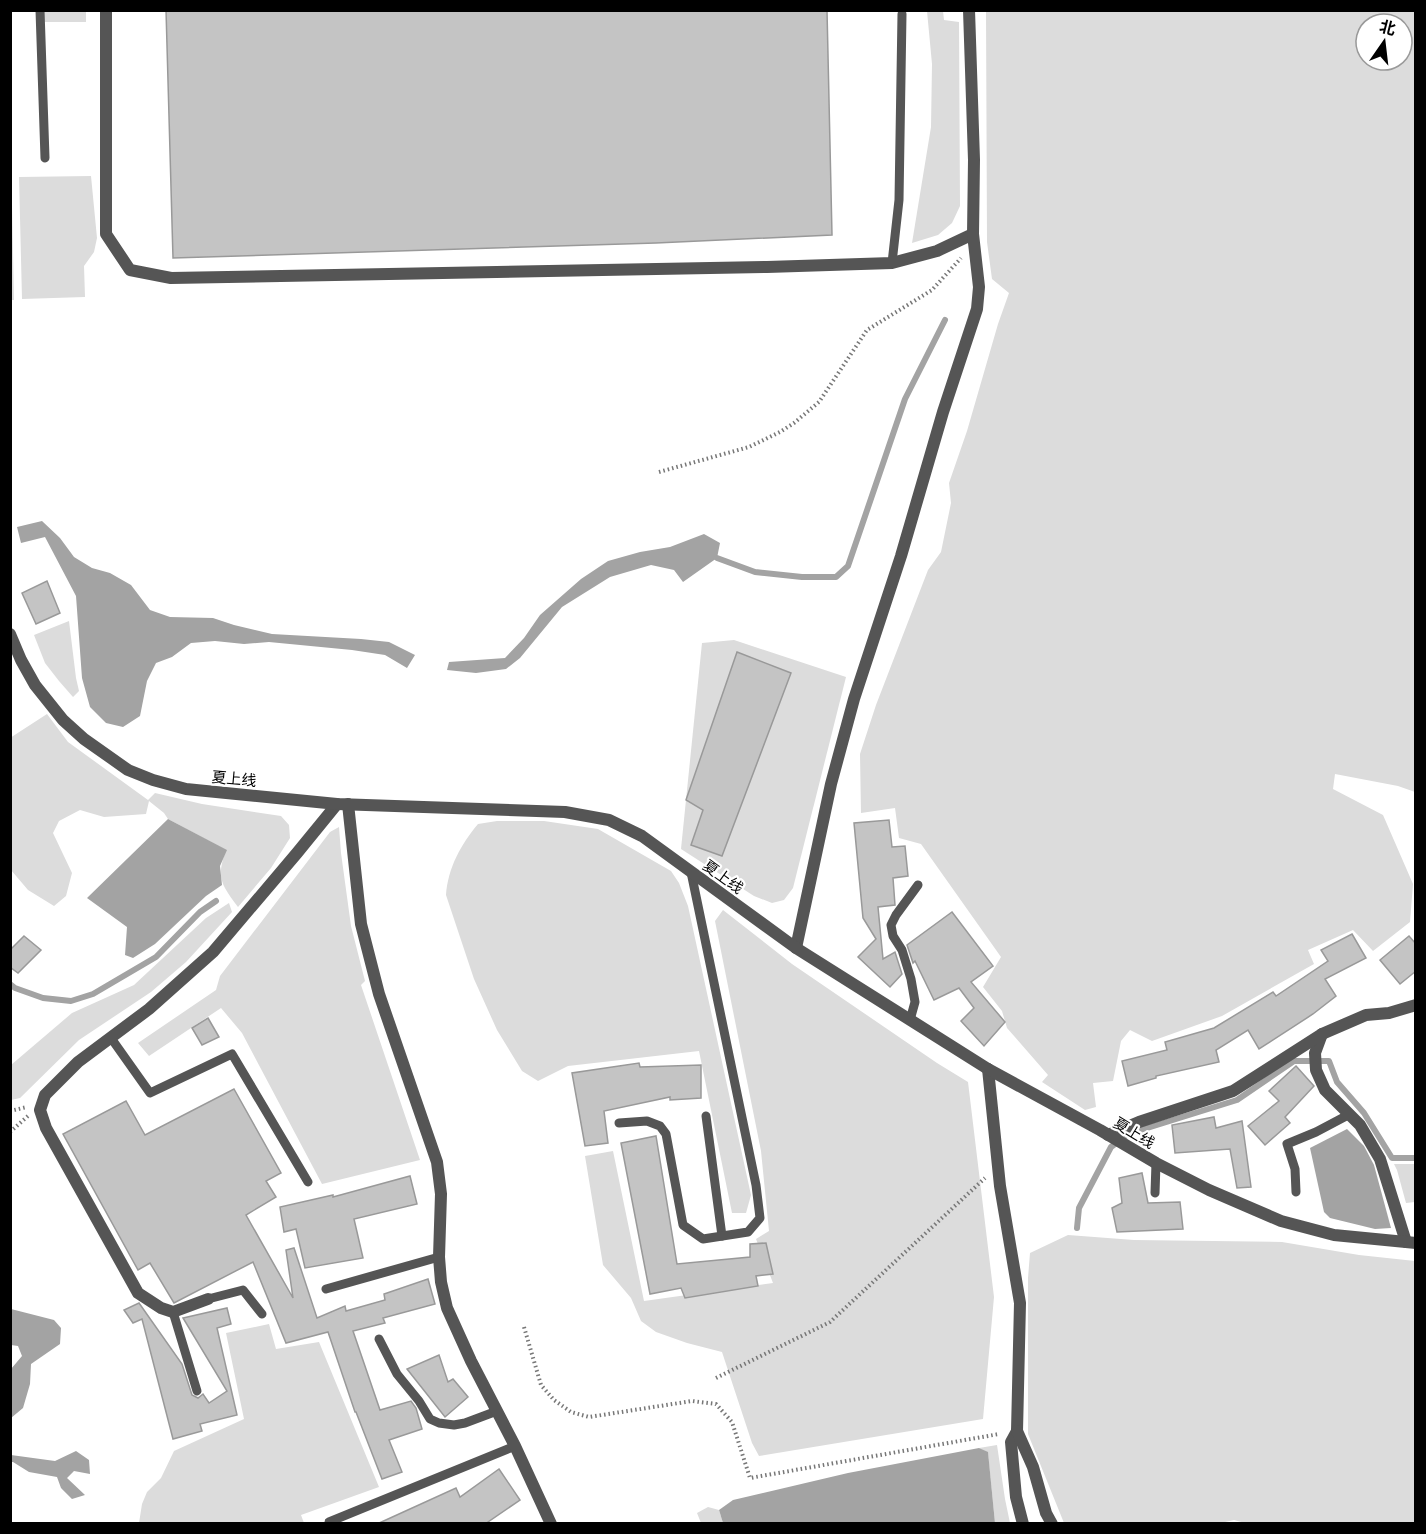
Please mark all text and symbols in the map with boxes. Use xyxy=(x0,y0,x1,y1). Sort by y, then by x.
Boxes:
north arrow xyxy=(1354,12,1414,72)
text: 北 xyxy=(1377,15,1398,40)
street label: 夏上线 xyxy=(211,766,257,790)
street label: 夏上线 xyxy=(700,855,748,898)
street label: 夏上线 xyxy=(1110,1112,1159,1152)

